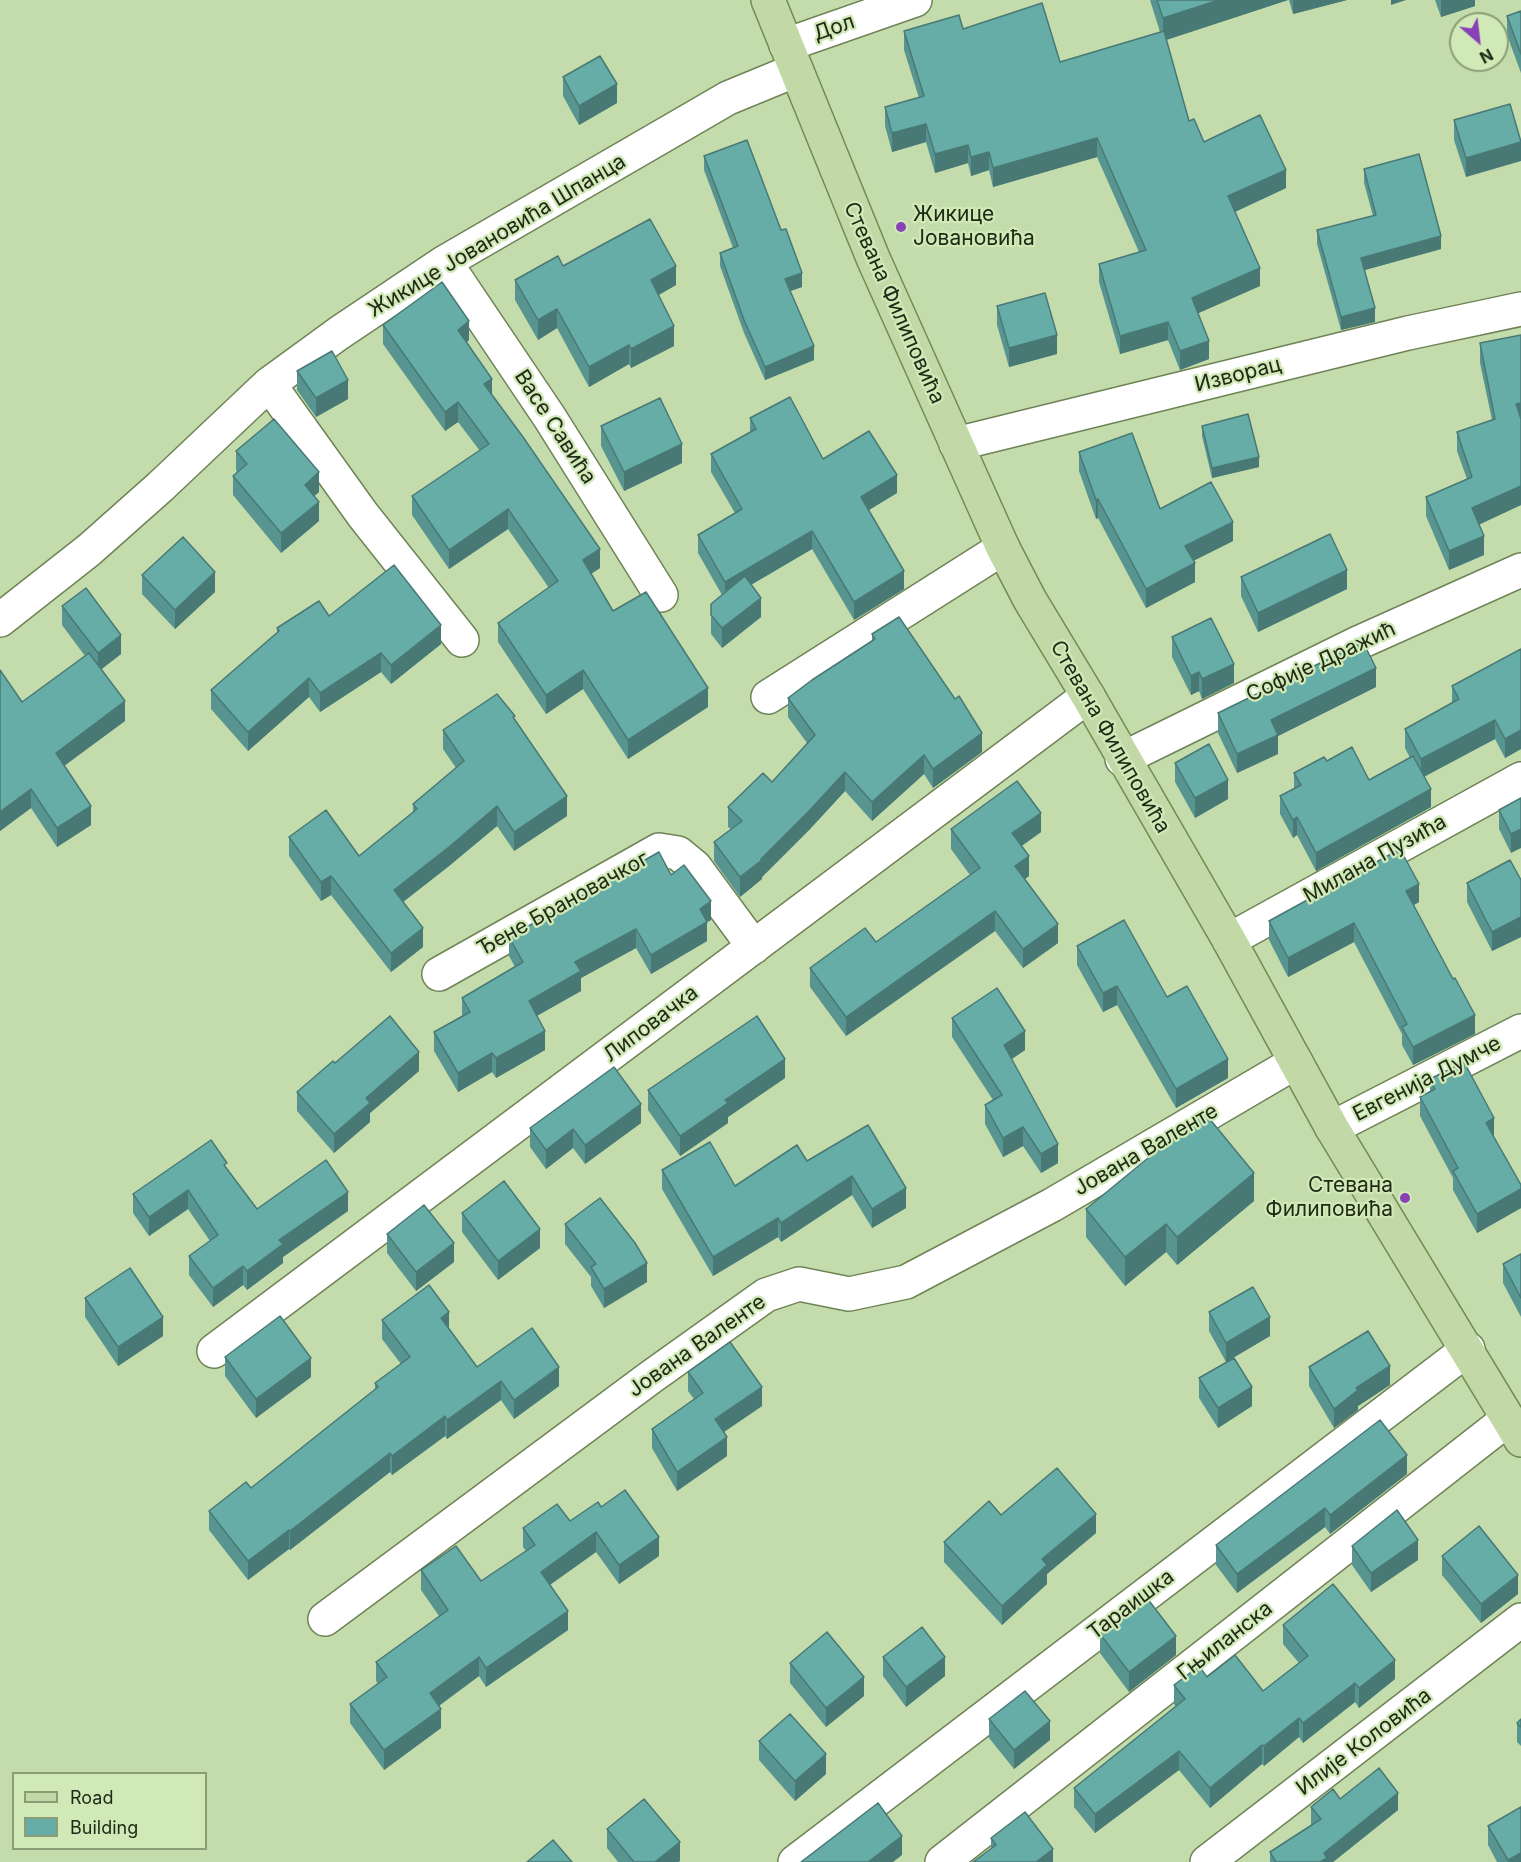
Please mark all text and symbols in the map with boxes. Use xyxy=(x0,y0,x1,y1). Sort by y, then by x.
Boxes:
street label: Дол xyxy=(810,9,858,47)
north arrow xyxy=(1449,12,1509,72)
text: N xyxy=(1476,44,1497,68)
street label: Жикице Јовановића Шпанца xyxy=(364,149,630,323)
street label: Стевана Филиповића xyxy=(838,198,950,408)
place label: Жикице Јовановића xyxy=(913,202,1035,252)
marker: Жикице Јовановића xyxy=(894,220,908,234)
street label: Изворац xyxy=(1192,352,1284,398)
street label: Васе Савића xyxy=(509,365,601,489)
street label: Софије Дражић xyxy=(1242,616,1400,708)
street label: Стевана Филиповића xyxy=(1044,636,1176,838)
street label: Милана Пузића xyxy=(1299,809,1451,909)
street label: Ђене Брановачког xyxy=(473,846,653,962)
street label: Липовачка xyxy=(599,980,703,1068)
street label: Евгенија Думче xyxy=(1349,1031,1505,1127)
street label: Јована Валенте xyxy=(1069,1099,1223,1201)
place label: Стевана Филиповића xyxy=(1265,1173,1393,1223)
marker: Стевана Филиповића xyxy=(1398,1191,1412,1205)
street label: Јована Валенте xyxy=(623,1289,771,1403)
street label: Тараишка xyxy=(1083,1564,1179,1646)
street label: Гњиланска xyxy=(1172,1596,1278,1686)
street label: Илије Коловића xyxy=(1291,1683,1437,1801)
legend xyxy=(12,1772,207,1850)
text: Road xyxy=(70,1787,113,1808)
text: Building xyxy=(70,1817,138,1838)

